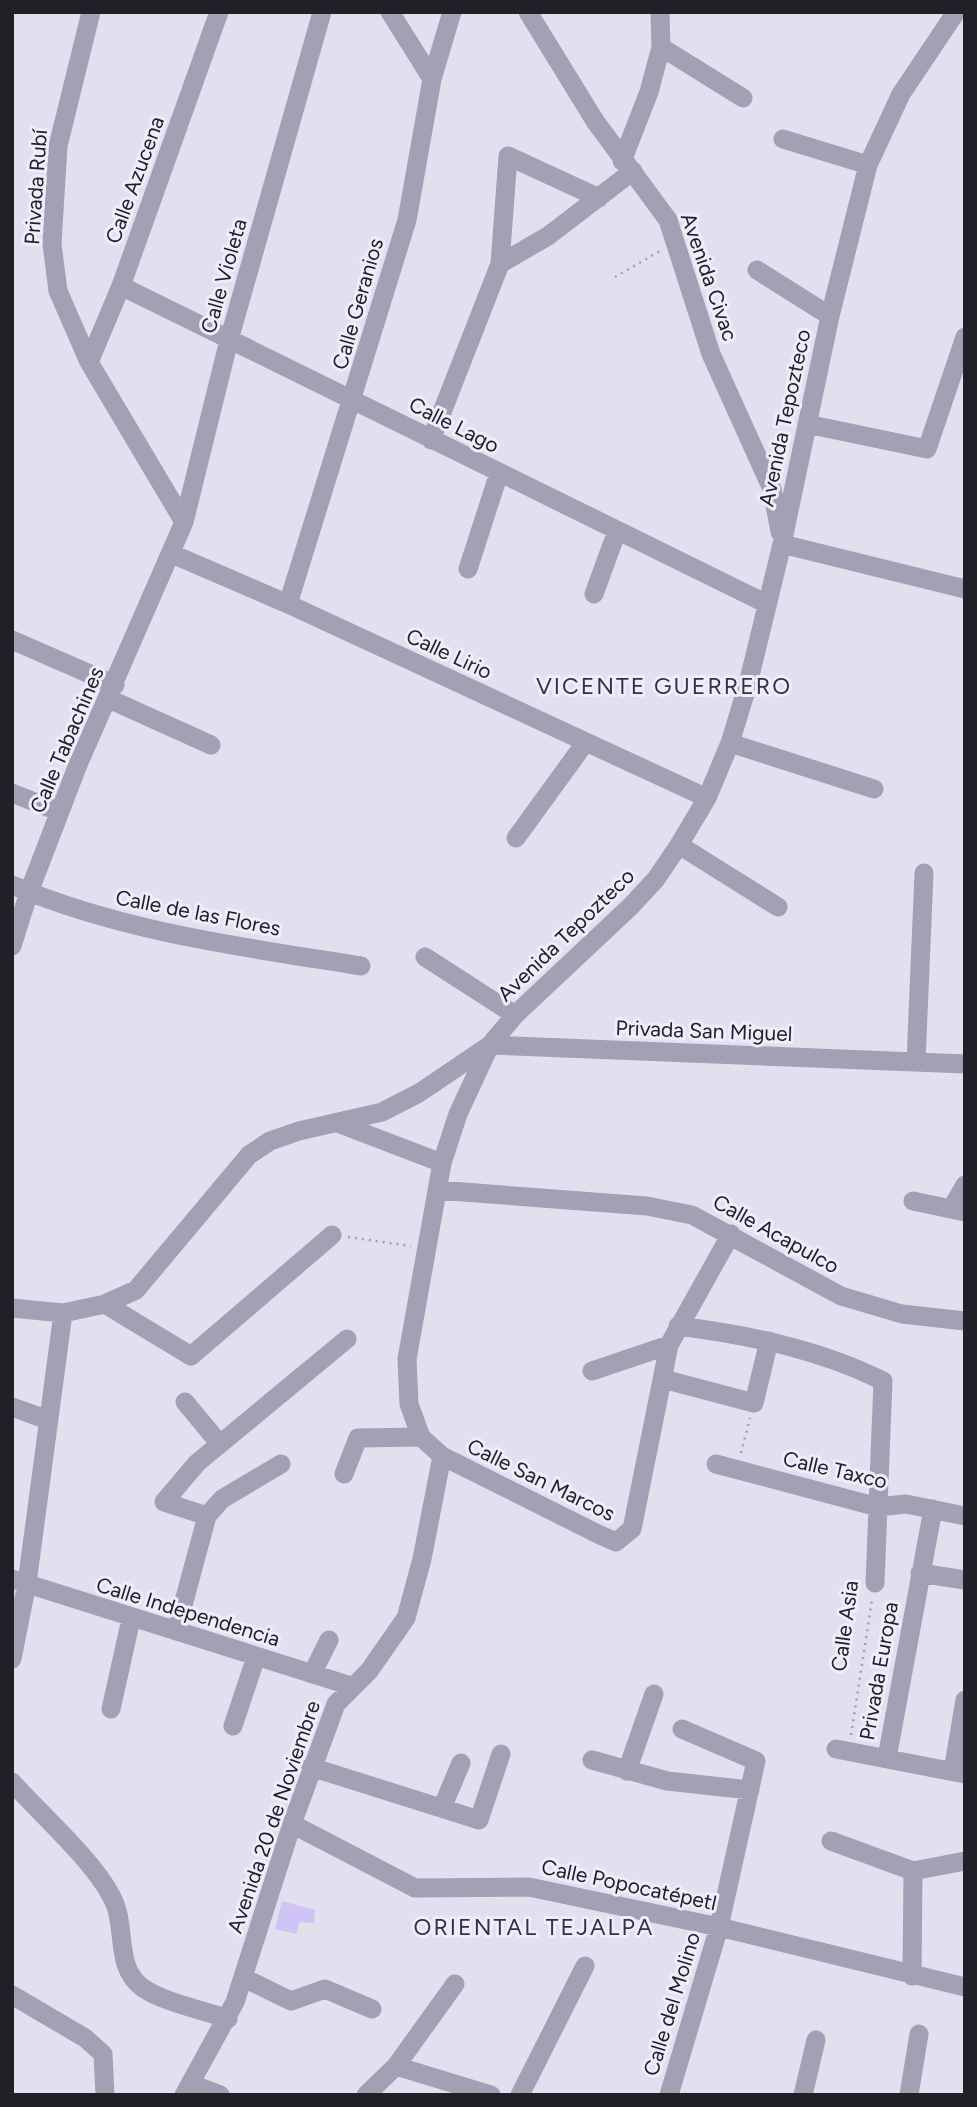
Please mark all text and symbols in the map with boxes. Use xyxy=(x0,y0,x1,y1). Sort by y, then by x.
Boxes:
street label: Calle Azucena xyxy=(100,113,169,247)
street label: Privada Rubí xyxy=(19,127,52,246)
street label: Avenida Civac xyxy=(676,210,743,344)
street label: Calle Violeta xyxy=(195,216,252,336)
street label: Calle Geranios xyxy=(327,235,388,372)
street label: Avenida Tepozteco xyxy=(754,327,815,509)
street label: Calle Lago xyxy=(405,391,504,458)
street label: Calle Lirio xyxy=(402,623,496,684)
street label: Calle Tabachines xyxy=(24,663,109,817)
district label: VICENTE GUERRERO xyxy=(536,672,792,700)
street label: Avenida Tepozteco xyxy=(492,863,639,1006)
street label: Calle de las Flores xyxy=(113,884,283,941)
street label: Privada San Miguel xyxy=(615,1015,793,1046)
street label: Calle Acapulco xyxy=(709,1189,844,1278)
street label: Calle San Marcos xyxy=(463,1433,619,1526)
street label: Calle Taxco xyxy=(781,1445,890,1494)
street label: Calle Independencia xyxy=(93,1572,283,1651)
street label: Calle Asia xyxy=(826,1579,863,1673)
street label: Privada Europa xyxy=(854,1600,903,1742)
street label: Avenida 20 de Noviembre xyxy=(222,1697,325,1936)
street label: Calle Popocatépetl xyxy=(539,1854,719,1915)
district label: ORIENTAL TEJALPA xyxy=(414,1913,654,1941)
street label: Calle del Molino xyxy=(638,1929,705,2079)

